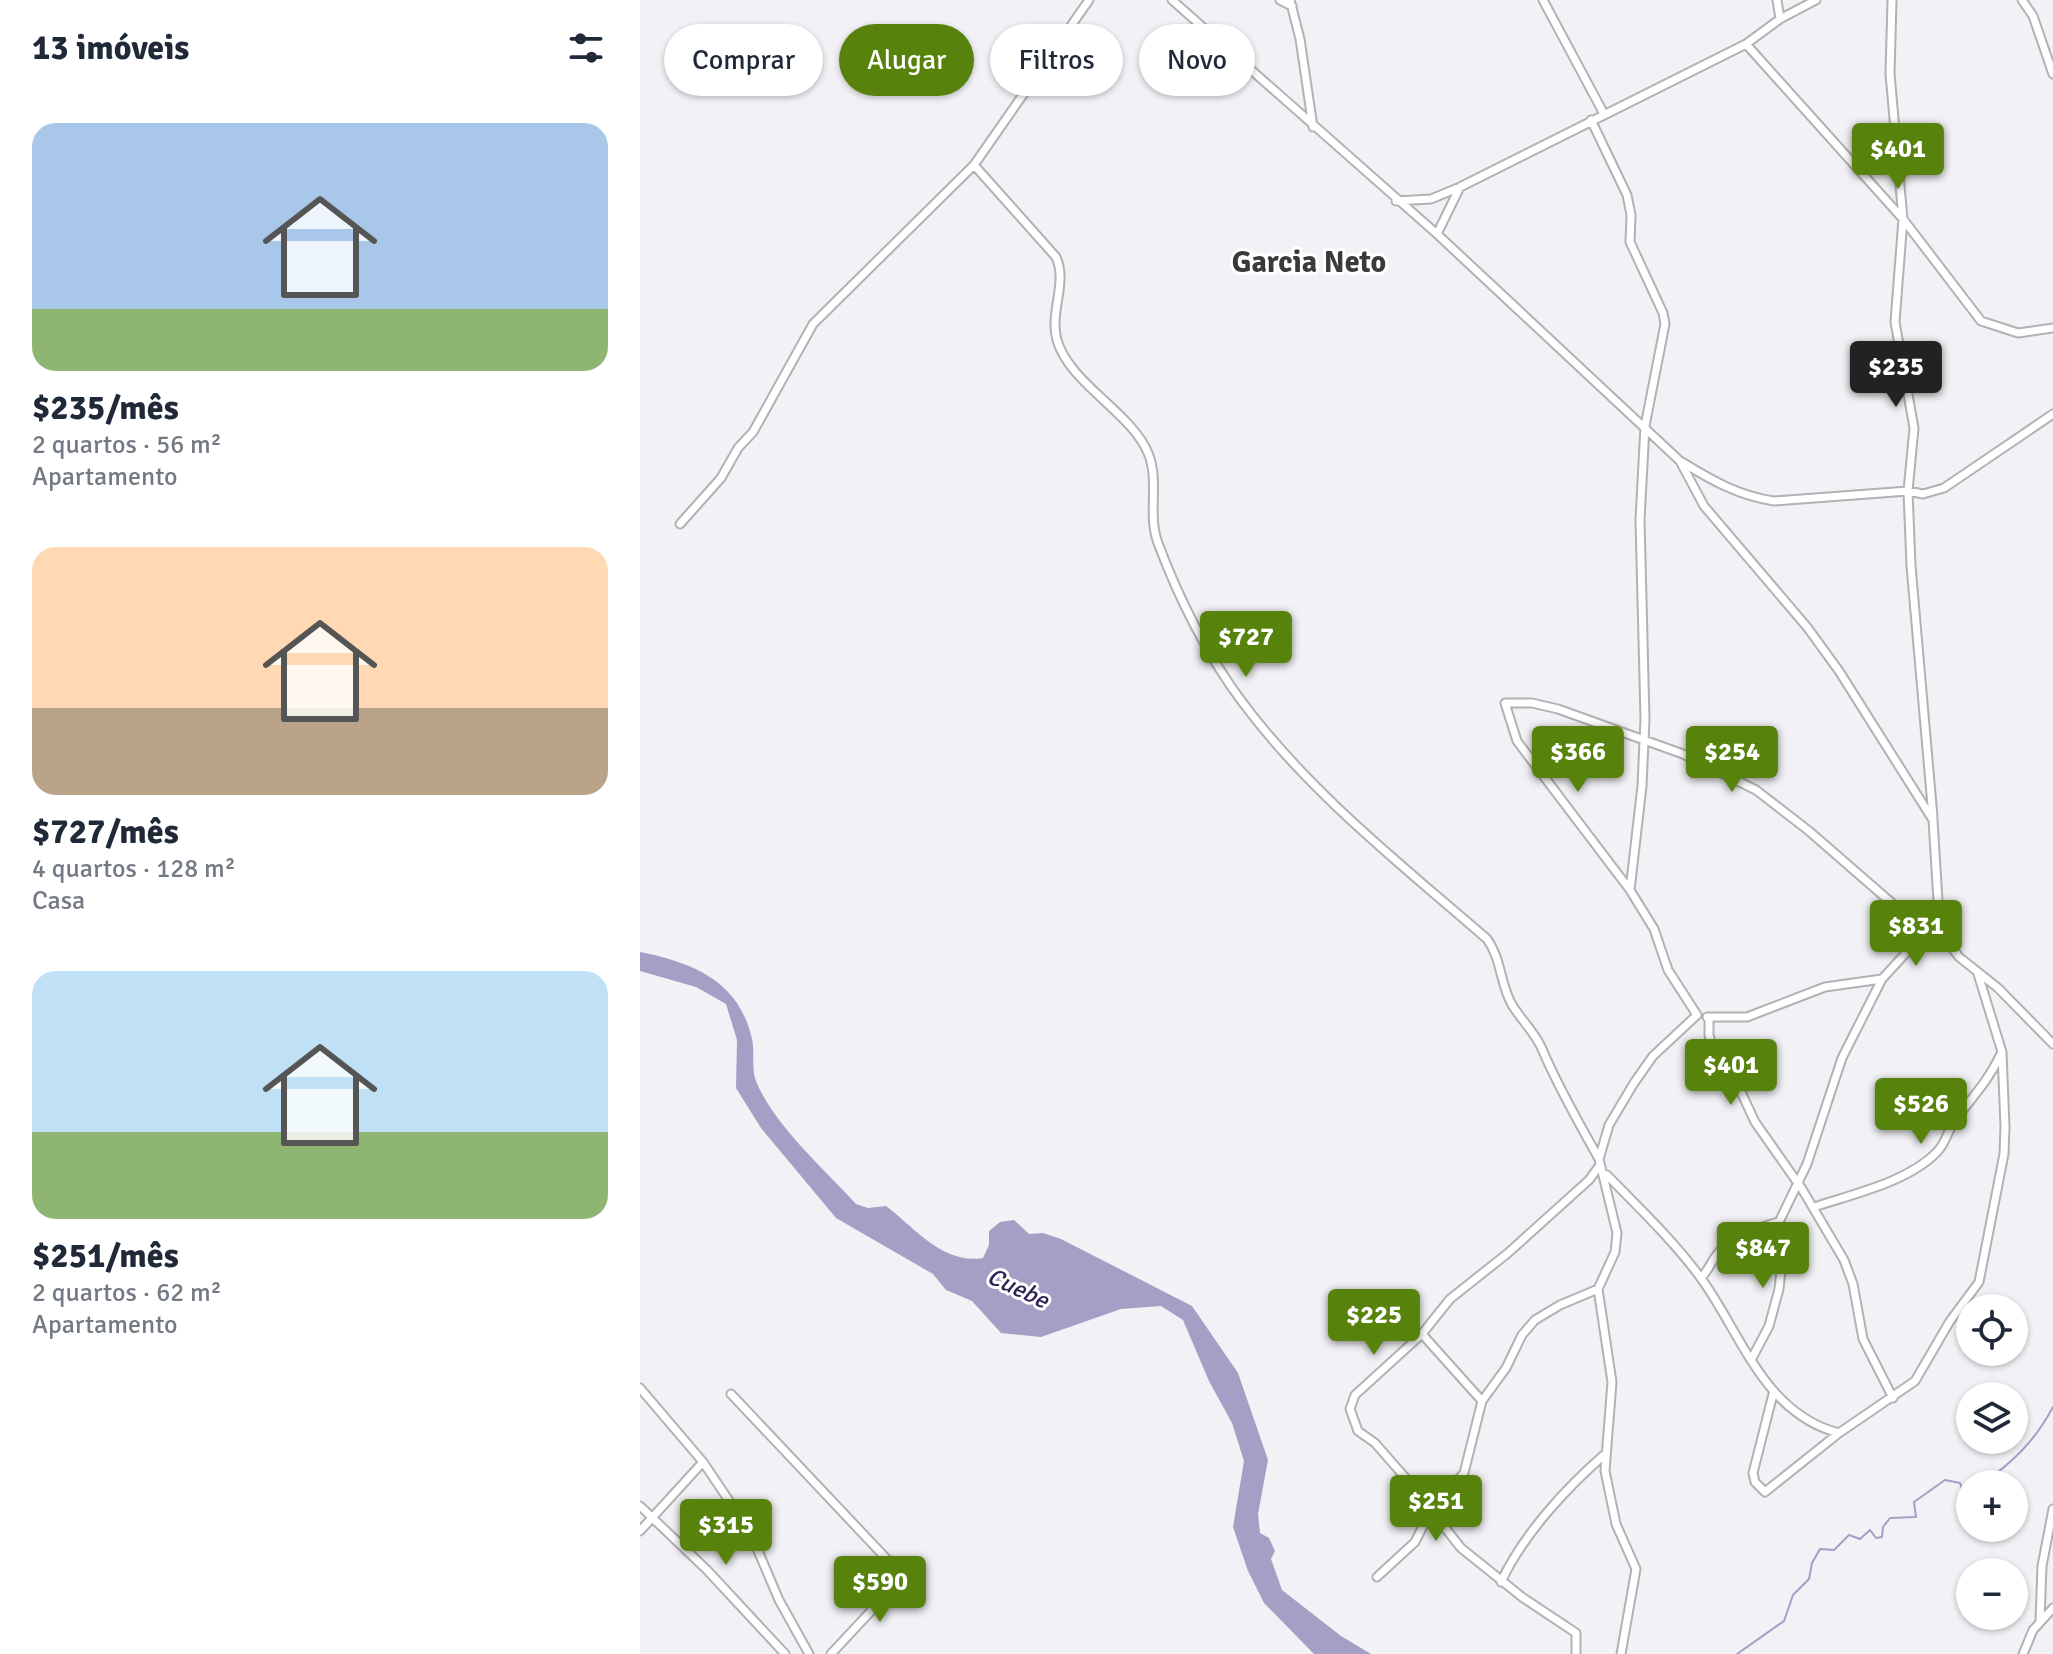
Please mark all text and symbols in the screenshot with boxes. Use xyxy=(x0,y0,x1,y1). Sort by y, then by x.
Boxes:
chip: Comprar xyxy=(664,24,823,96)
chip: Alugar xyxy=(839,24,974,96)
chip: Filtros xyxy=(990,24,1123,96)
chip: Novo xyxy=(1139,24,1255,96)
icon: filters xyxy=(564,26,608,70)
text: 13 imóveis xyxy=(32,27,189,69)
pin: $401 xyxy=(1851,123,1945,191)
text: $401 xyxy=(1870,133,1926,165)
icon: home xyxy=(248,175,392,319)
district label: Garcia Neto xyxy=(1232,244,1386,281)
pin: $235 xyxy=(1849,341,1943,409)
text: $235 xyxy=(1868,351,1924,383)
text: $235/mês xyxy=(32,387,179,429)
text: 2 quartos · 56 m² xyxy=(32,429,222,461)
text: Apartamento xyxy=(32,461,178,493)
icon: home xyxy=(248,599,392,743)
pin: $727 xyxy=(1199,611,1293,679)
text: $727 xyxy=(1218,621,1274,653)
pin: $366 xyxy=(1531,726,1625,794)
pin: $254 xyxy=(1685,726,1779,794)
text: $366 xyxy=(1550,736,1606,768)
text: $254 xyxy=(1704,736,1760,768)
text: $727/mês xyxy=(32,811,179,853)
text: 4 quartos · 128 m² xyxy=(32,853,236,885)
text: Casa xyxy=(32,885,85,917)
pin: $831 xyxy=(1869,900,1963,968)
text: $831 xyxy=(1888,910,1944,942)
icon: home xyxy=(248,1023,392,1167)
pin: $401 xyxy=(1684,1039,1778,1107)
text: $401 xyxy=(1703,1049,1759,1081)
pin: $526 xyxy=(1874,1078,1968,1146)
text: $526 xyxy=(1893,1088,1949,1120)
pin: $847 xyxy=(1716,1222,1810,1290)
text: $847 xyxy=(1735,1232,1791,1264)
text: $251/mês xyxy=(32,1235,179,1277)
water label: Cuebe xyxy=(983,1261,1054,1316)
text: 2 quartos · 62 m² xyxy=(32,1277,222,1309)
pin: $225 xyxy=(1327,1289,1421,1357)
map controls xyxy=(1956,1294,2028,1630)
button: locate xyxy=(1956,1294,2028,1366)
text: $225 xyxy=(1346,1299,1402,1331)
text: Apartamento xyxy=(32,1309,178,1341)
button: layers xyxy=(1956,1382,2028,1454)
button: + xyxy=(1956,1470,2028,1542)
pin: $251 xyxy=(1389,1475,1483,1543)
text: $251 xyxy=(1408,1485,1464,1517)
pin: $315 xyxy=(679,1499,773,1567)
text: $315 xyxy=(698,1509,754,1541)
pin: $590 xyxy=(833,1556,927,1624)
button: − xyxy=(1956,1558,2028,1630)
text: $590 xyxy=(852,1566,908,1598)

